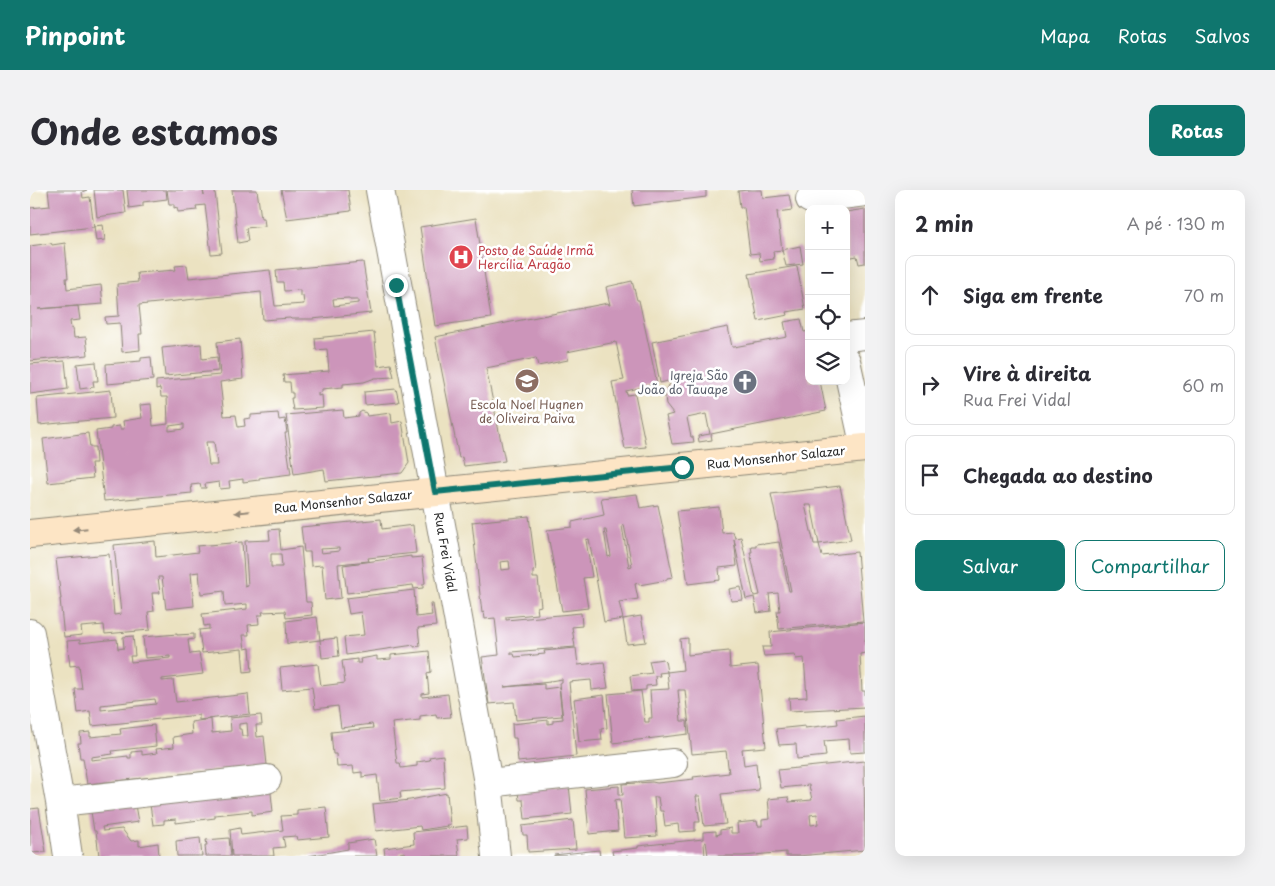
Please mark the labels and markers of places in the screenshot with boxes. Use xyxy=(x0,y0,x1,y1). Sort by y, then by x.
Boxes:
place label: Posto de Saúde Irmã Hercília Aragão xyxy=(478,241,594,273)
hospital icon: Posto de Saúde Irmã Hercília Aragão xyxy=(448,244,474,270)
place label: Igreja São João do Tauape xyxy=(638,366,728,398)
school or university icon: Escola Noel Hugnen de Oliveira Paiva xyxy=(514,368,540,394)
church icon: Igreja São João do Tauape xyxy=(732,369,758,395)
place label: Escola Noel Hugnen de Oliveira Paiva xyxy=(470,395,584,427)

